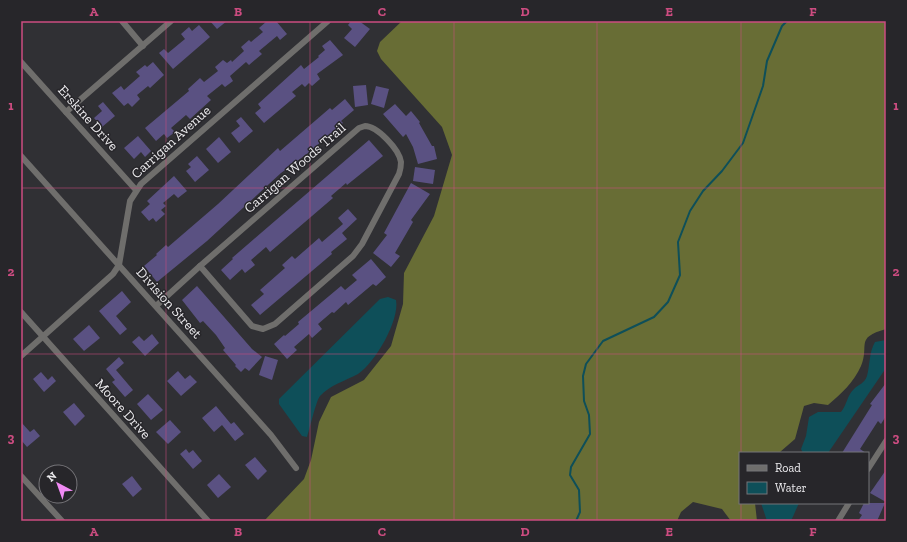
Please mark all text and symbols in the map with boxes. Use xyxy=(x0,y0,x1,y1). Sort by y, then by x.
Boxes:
text: A xyxy=(90,4,99,19)
text: B xyxy=(234,4,242,19)
text: C xyxy=(378,4,386,19)
text: D xyxy=(520,4,530,19)
text: E xyxy=(665,4,673,19)
text: F xyxy=(809,4,817,19)
street label: Erskine Drive xyxy=(54,82,122,155)
text: 1 xyxy=(8,98,14,113)
text: 1 xyxy=(893,98,899,113)
street label: Carrigan Avenue xyxy=(128,102,215,182)
street label: Carrigan Woods Trail xyxy=(241,119,349,217)
text: 2 xyxy=(8,264,15,279)
street label: Division Street xyxy=(133,264,206,343)
text: 2 xyxy=(893,264,900,279)
street label: Moore Drive xyxy=(92,375,155,443)
text: 3 xyxy=(8,430,15,445)
text: 3 xyxy=(893,430,900,445)
legend xyxy=(739,452,869,504)
text: Road xyxy=(775,461,801,475)
north arrow xyxy=(38,464,78,504)
text: N xyxy=(44,469,60,484)
text: Water xyxy=(775,481,807,495)
text: A xyxy=(90,524,99,539)
text: B xyxy=(234,524,242,539)
text: C xyxy=(378,524,386,539)
text: D xyxy=(520,524,530,539)
text: E xyxy=(665,524,673,539)
text: F xyxy=(809,524,817,539)

